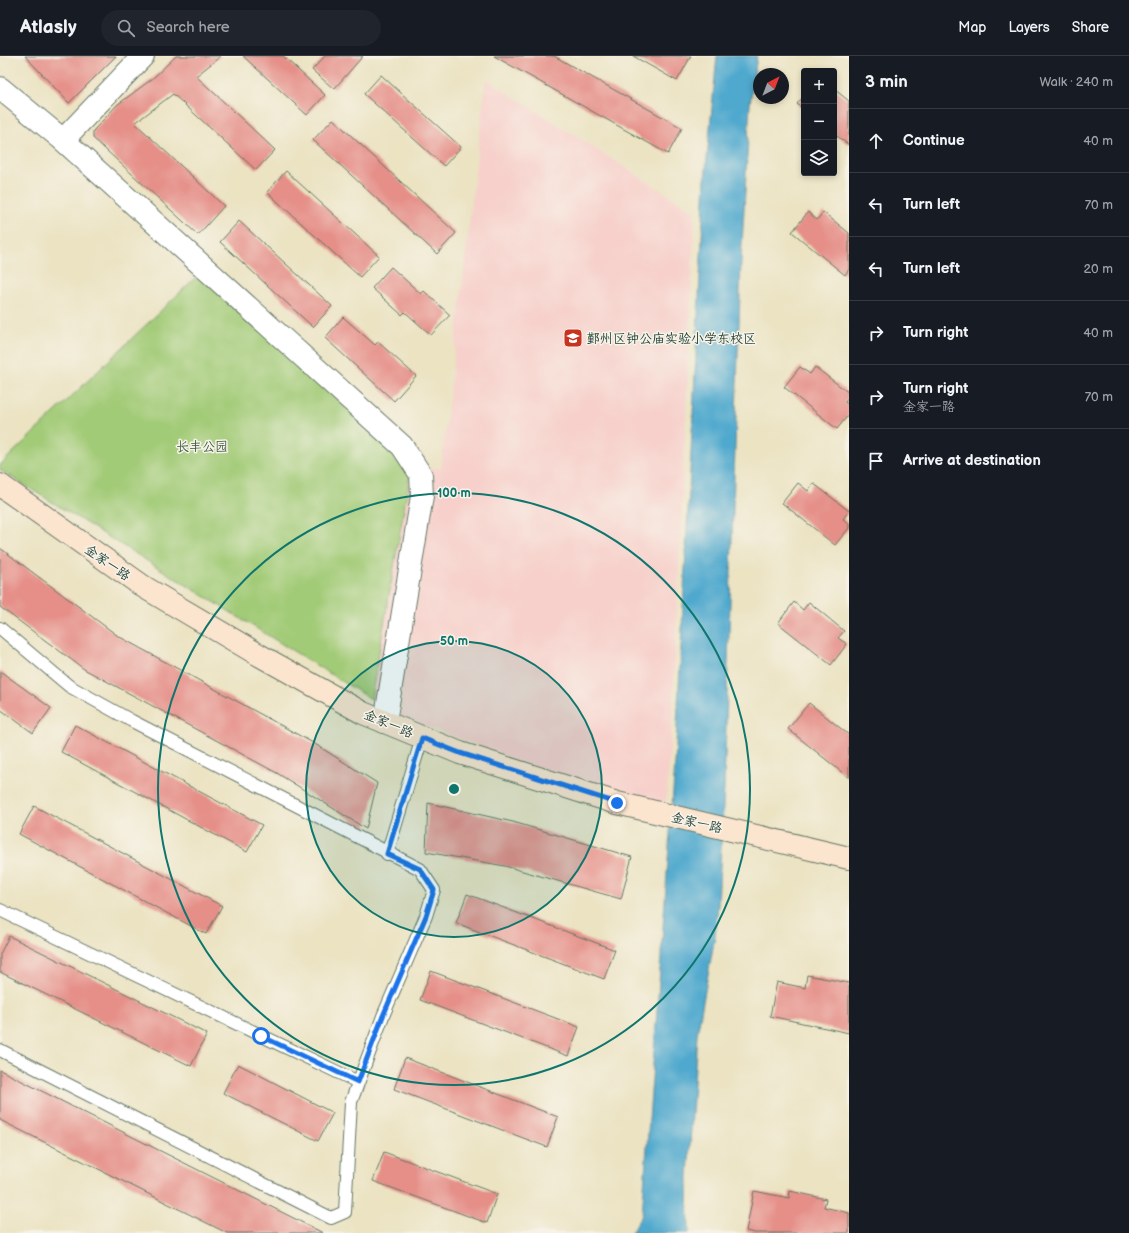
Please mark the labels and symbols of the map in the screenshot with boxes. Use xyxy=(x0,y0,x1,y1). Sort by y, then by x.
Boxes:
north arrow xyxy=(753,68,789,104)
school or university icon: 鄞州区钟公庙实验小学东校区 xyxy=(562,327,584,349)
place label: 鄞州区钟公庙实验小学东校区 xyxy=(587,331,756,347)
park label: 长丰公园 xyxy=(176,439,228,455)
text: 100 m xyxy=(437,486,471,501)
street label: 金家一路 xyxy=(82,541,133,584)
text: 50 m xyxy=(440,634,468,649)
street label: 金家一路 xyxy=(362,706,416,741)
centre of rings xyxy=(447,782,461,796)
route end xyxy=(608,794,626,812)
street label: 金家一路 xyxy=(670,809,724,837)
route start xyxy=(252,1027,270,1045)

